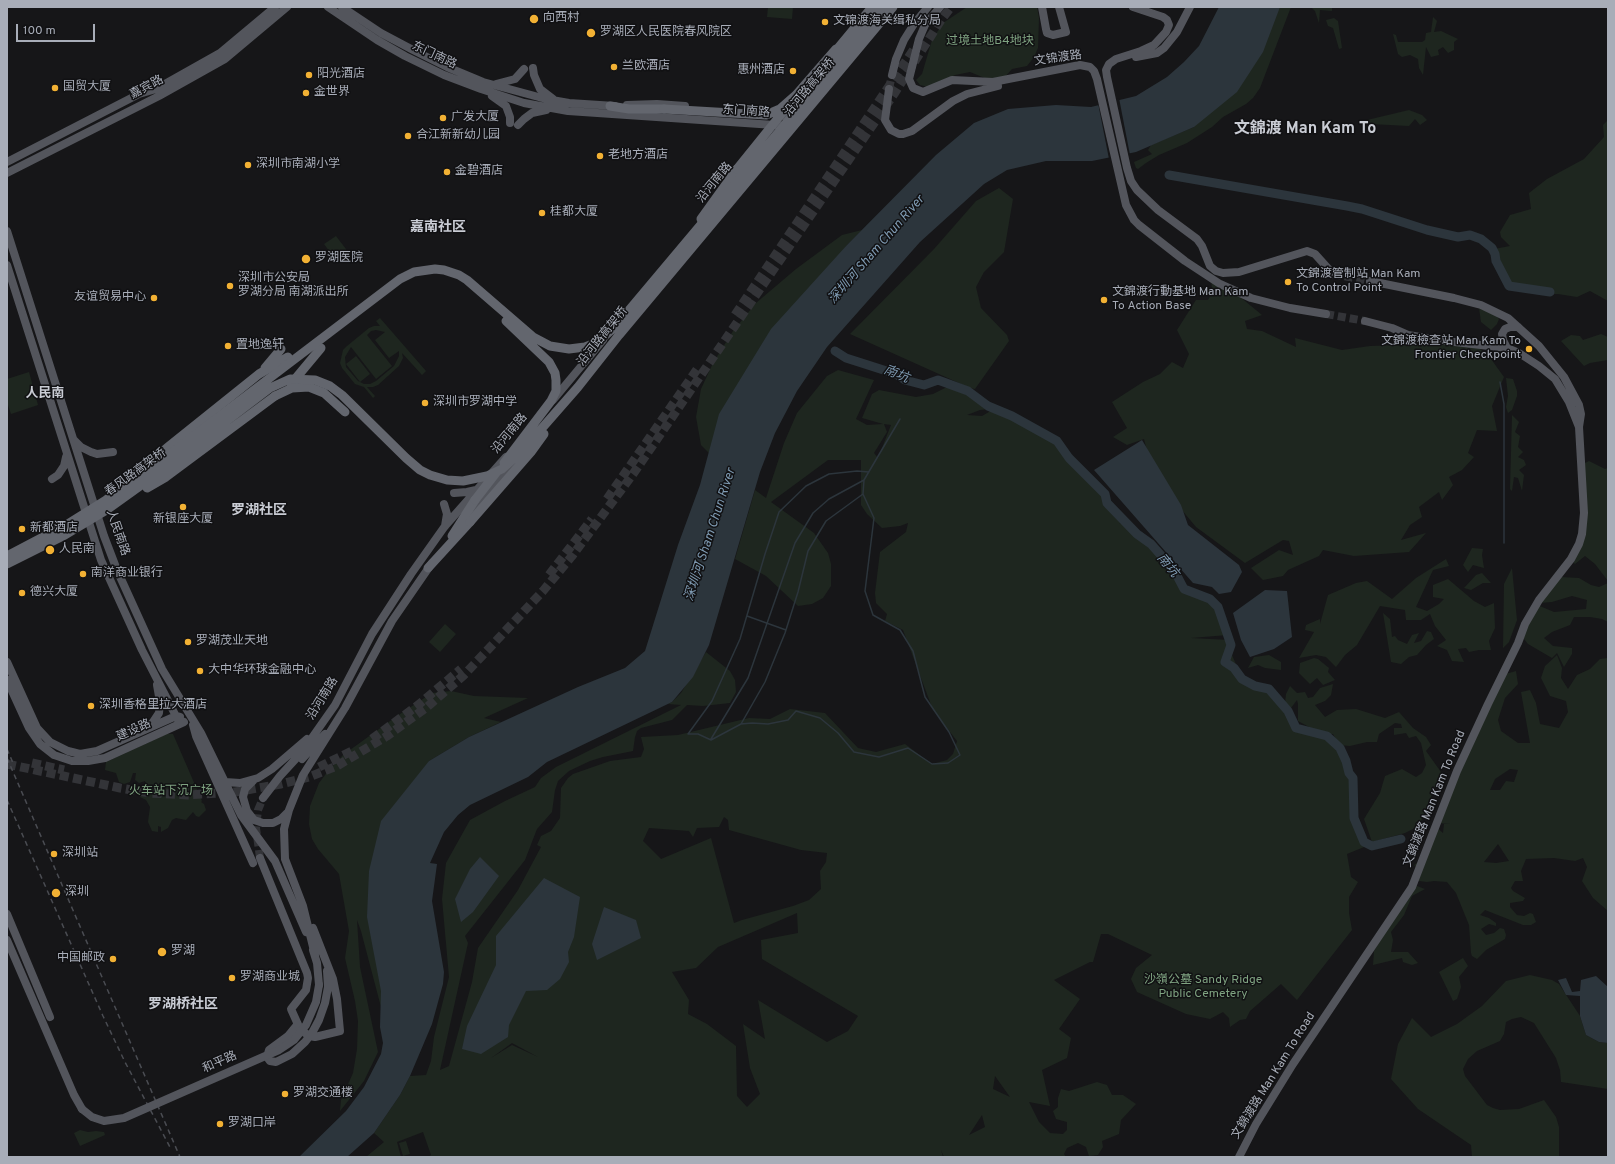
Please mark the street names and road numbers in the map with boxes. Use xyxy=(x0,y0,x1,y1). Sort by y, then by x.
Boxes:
street label: 东门南路 xyxy=(409,39,459,73)
street label: 文锦渡路 xyxy=(1033,49,1083,69)
street label: 沿河路高架桥 xyxy=(781,56,839,120)
street label: 嘉宾路 xyxy=(128,73,166,103)
street label: 东门南路 xyxy=(722,103,770,121)
street label: 沿河南路 xyxy=(694,160,736,206)
street label: 沿河路高架桥 xyxy=(575,304,631,370)
street label: 沿河南路 xyxy=(489,411,531,457)
street label: 春风路高架桥 xyxy=(103,446,169,500)
street label: 人民南路 xyxy=(102,508,132,558)
street label: 沿河南路 xyxy=(304,675,342,723)
street label: 建设路 xyxy=(115,717,153,745)
street label: 文錦渡路 Man Kam To Road xyxy=(1401,728,1469,870)
street label: 文錦渡路 Man Kam To Road xyxy=(1229,1010,1319,1142)
street label: 和平路 xyxy=(201,1049,239,1077)

